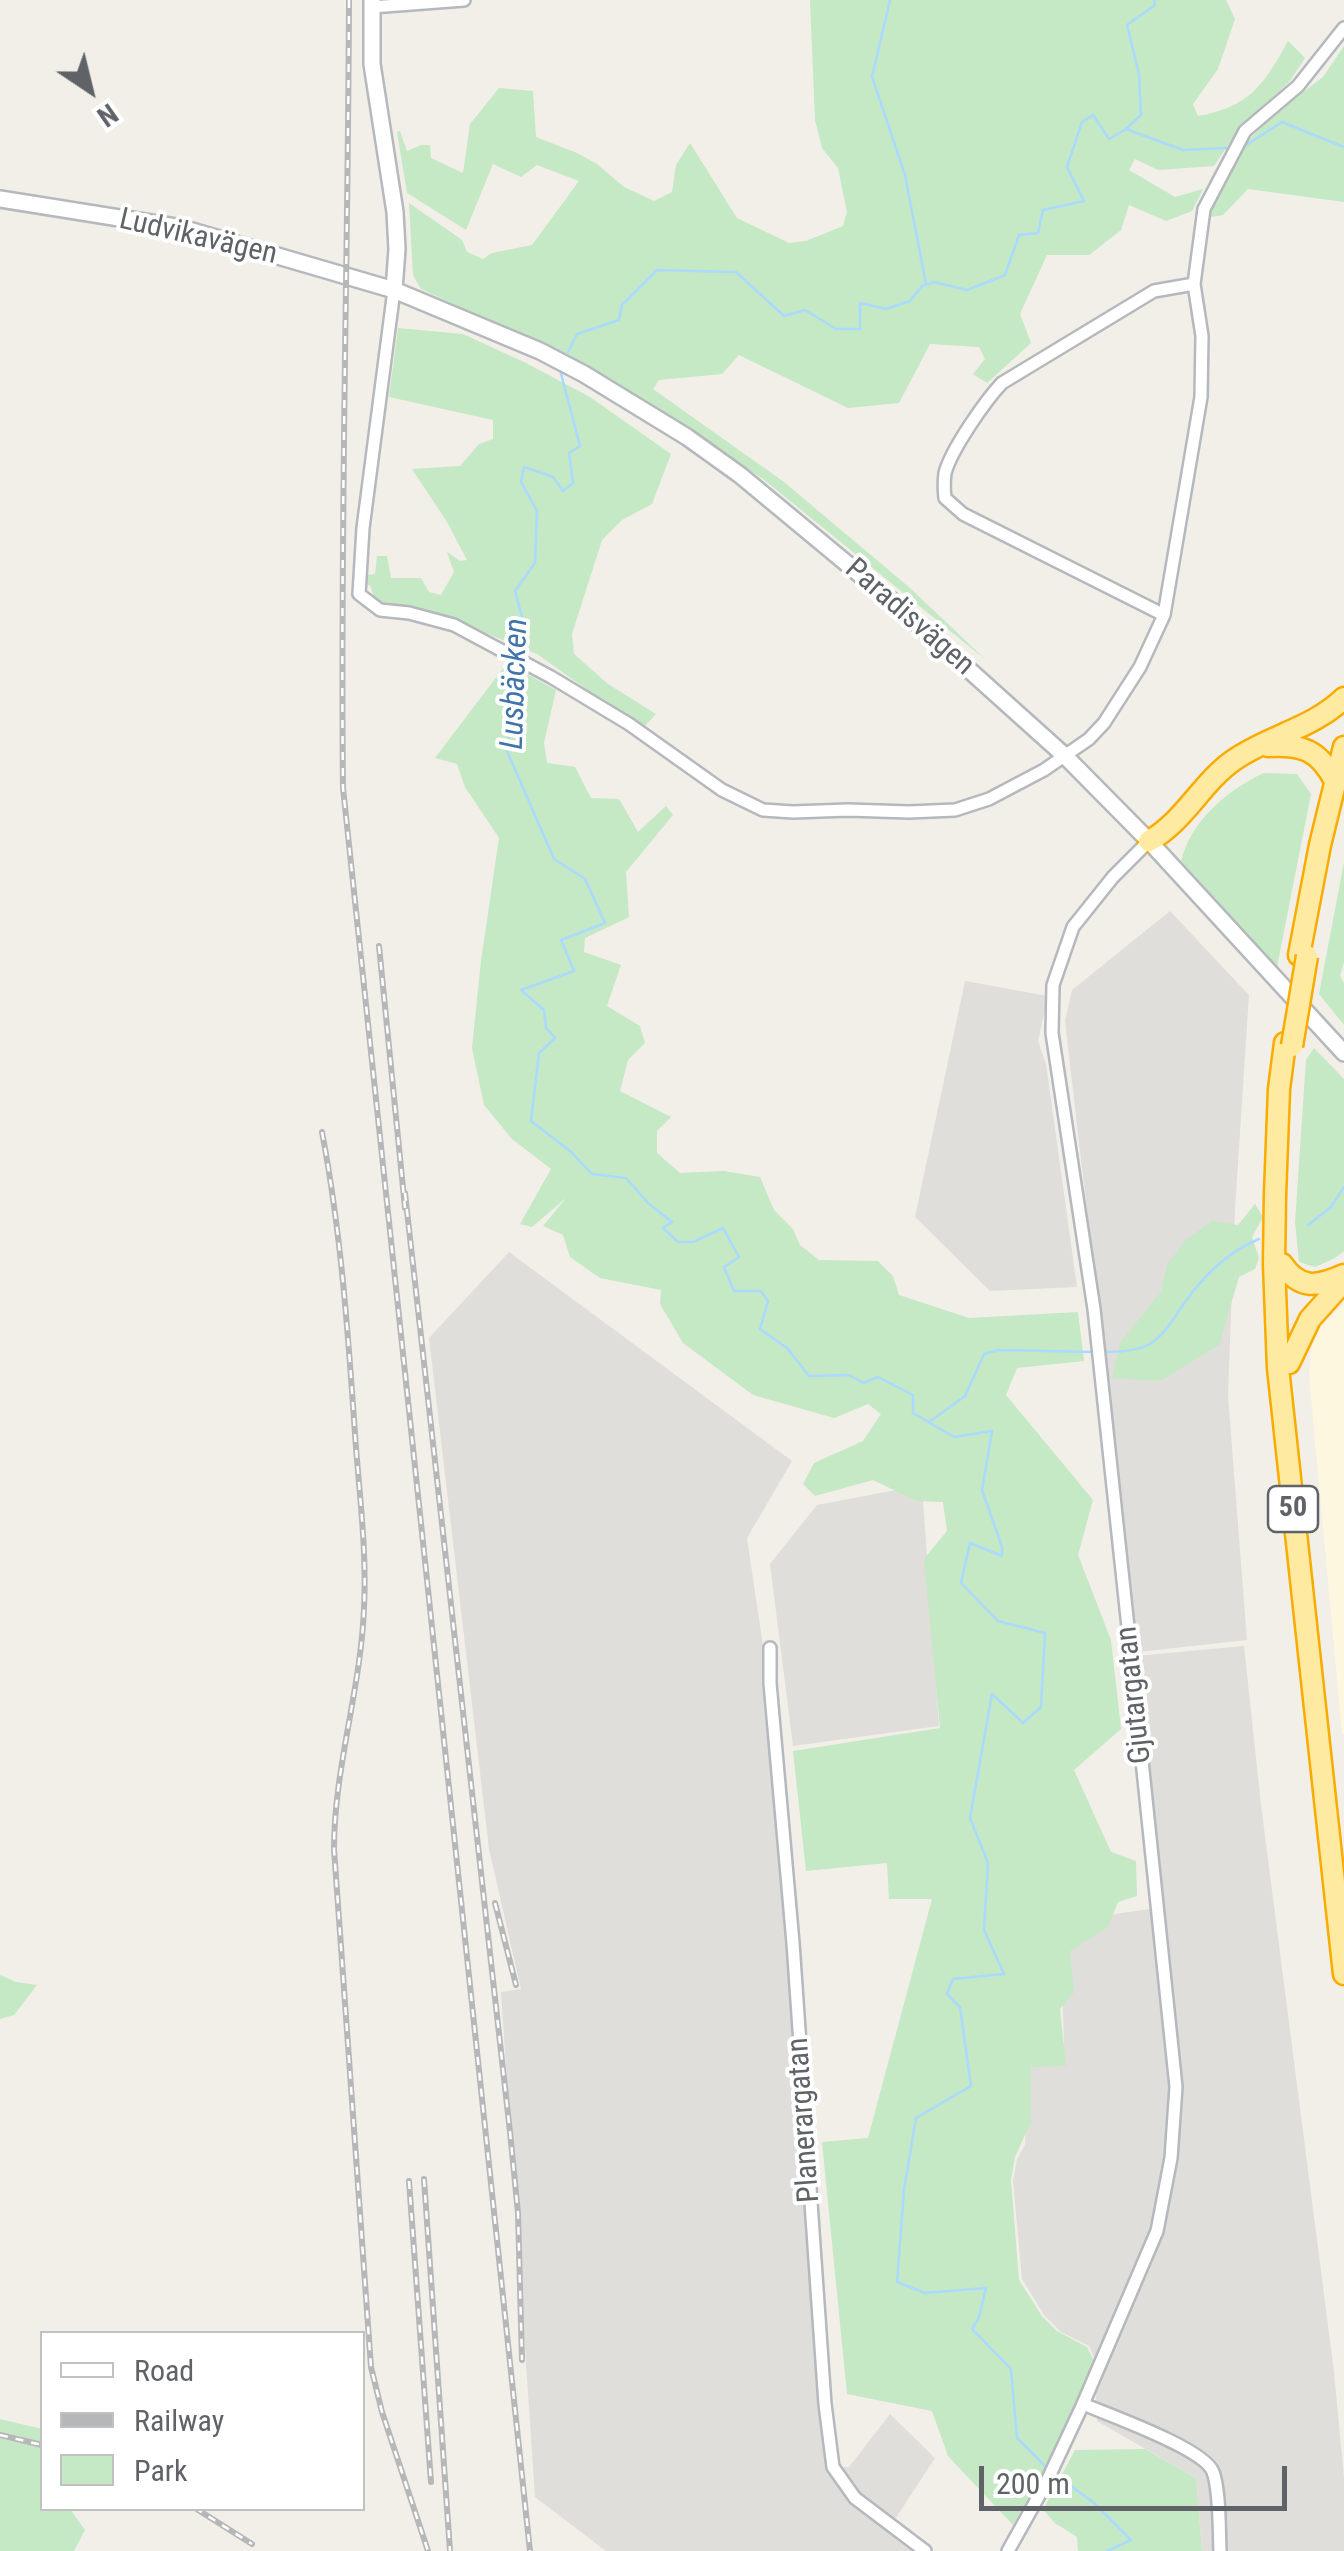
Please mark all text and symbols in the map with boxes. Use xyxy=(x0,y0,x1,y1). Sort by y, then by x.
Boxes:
north arrow xyxy=(40,40,140,140)
text: N xyxy=(91,97,124,133)
street label: Ludvikavägen xyxy=(116,202,280,274)
street label: Paradisvägen xyxy=(837,552,981,684)
water label: Lusbäcken xyxy=(495,618,537,750)
road number: 50 xyxy=(1268,1486,1318,1532)
street label: Gjutargatan xyxy=(1110,1624,1160,1766)
street label: Planerargatan xyxy=(781,2036,829,2204)
legend xyxy=(40,2331,365,2511)
text: Road xyxy=(134,2353,194,2388)
text: Railway xyxy=(134,2403,224,2438)
scale bar xyxy=(984,2446,1292,2508)
text: Park xyxy=(134,2453,188,2488)
text: 200 m xyxy=(996,2466,1070,2501)

